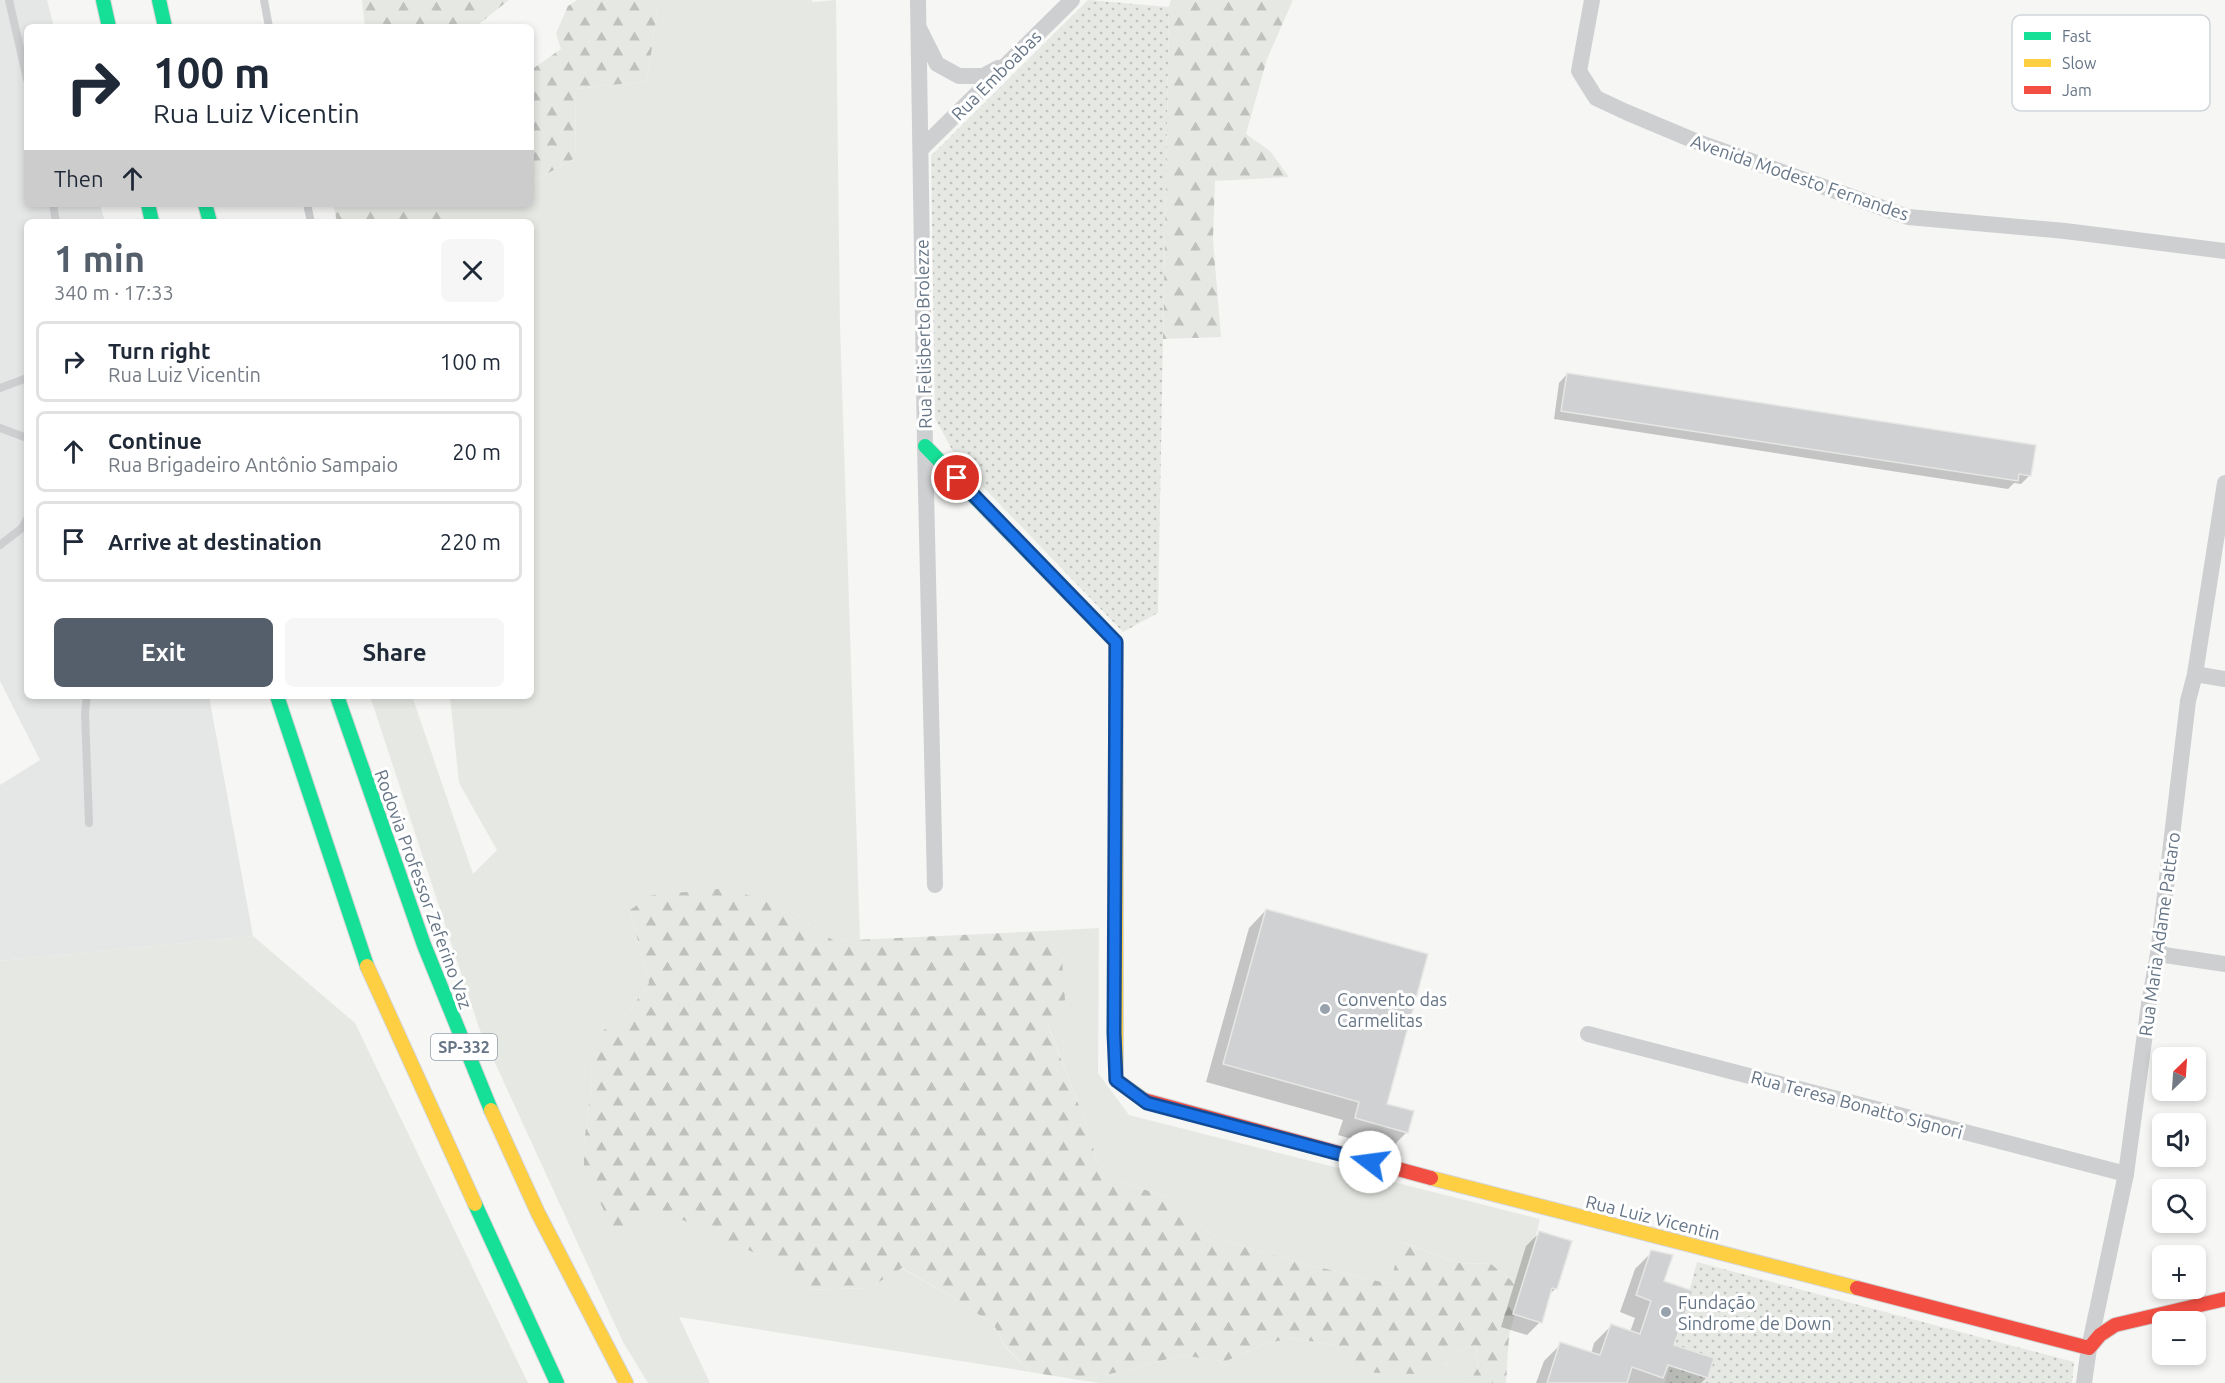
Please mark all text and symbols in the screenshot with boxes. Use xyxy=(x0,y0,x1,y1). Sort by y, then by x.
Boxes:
legend xyxy=(2012,15,2210,111)
street label: Rua Emboabas xyxy=(947,26,1045,124)
text: Fast xyxy=(2062,27,2092,45)
icon: right xyxy=(54,48,132,126)
text: 100 m xyxy=(153,49,270,96)
text: Slow xyxy=(2062,54,2097,72)
text: Jam xyxy=(2062,81,2092,99)
text: Rua Luiz Vicentin xyxy=(153,98,360,128)
street label: Avenida Modesto Fernandes xyxy=(1688,130,1912,224)
icon: ahead xyxy=(116,162,149,195)
text: Then xyxy=(54,166,104,191)
text: 1 min xyxy=(54,238,145,279)
button: close xyxy=(441,239,504,302)
street label: Rua Felisberto Brolezze xyxy=(911,239,935,429)
text: 340 m · 17:33 xyxy=(54,281,174,304)
text: Turn right xyxy=(108,338,210,363)
icon: right xyxy=(57,345,90,378)
text: 100 m xyxy=(440,349,501,374)
text: Rua Luiz Vicentin xyxy=(108,363,261,386)
text: Continue xyxy=(108,428,202,453)
icon: ahead xyxy=(57,435,90,468)
text: 20 m xyxy=(452,439,501,464)
pin xyxy=(931,452,982,503)
text: Rua Brigadeiro Antônio Sampaio xyxy=(108,453,398,476)
icon: arrive xyxy=(940,461,973,494)
icon: arrive xyxy=(57,525,90,558)
text: Arrive at destination xyxy=(108,529,322,554)
text: 220 m xyxy=(440,529,501,554)
button: Exit xyxy=(54,618,273,687)
button: Share xyxy=(285,618,504,687)
street label: Rodovia Professor Zeferino Vaz xyxy=(371,767,477,1011)
street label: Rua Maria Adame Pattaro xyxy=(2135,831,2183,1037)
place label: Convento das Carmelitas xyxy=(1337,989,1447,1030)
marker: Convento das Carmelitas xyxy=(1318,1002,1332,1016)
road number: SP-332 xyxy=(431,1034,497,1060)
north arrow xyxy=(2152,1047,2206,1101)
map controls xyxy=(2152,1047,2206,1365)
street label: Rua Teresa Bonatto Signori xyxy=(1749,1066,1965,1142)
button: sound xyxy=(2152,1113,2206,1167)
position arrow xyxy=(1338,1130,1402,1194)
button: search xyxy=(2152,1179,2206,1233)
street label: Rua Luiz Vicentin xyxy=(1584,1191,1722,1243)
button: + xyxy=(2152,1245,2206,1299)
place label: Fundação Sindrome de Down xyxy=(1678,1292,1832,1333)
marker: Fundação Sindrome de Down xyxy=(1659,1305,1673,1319)
button: − xyxy=(2152,1311,2206,1365)

